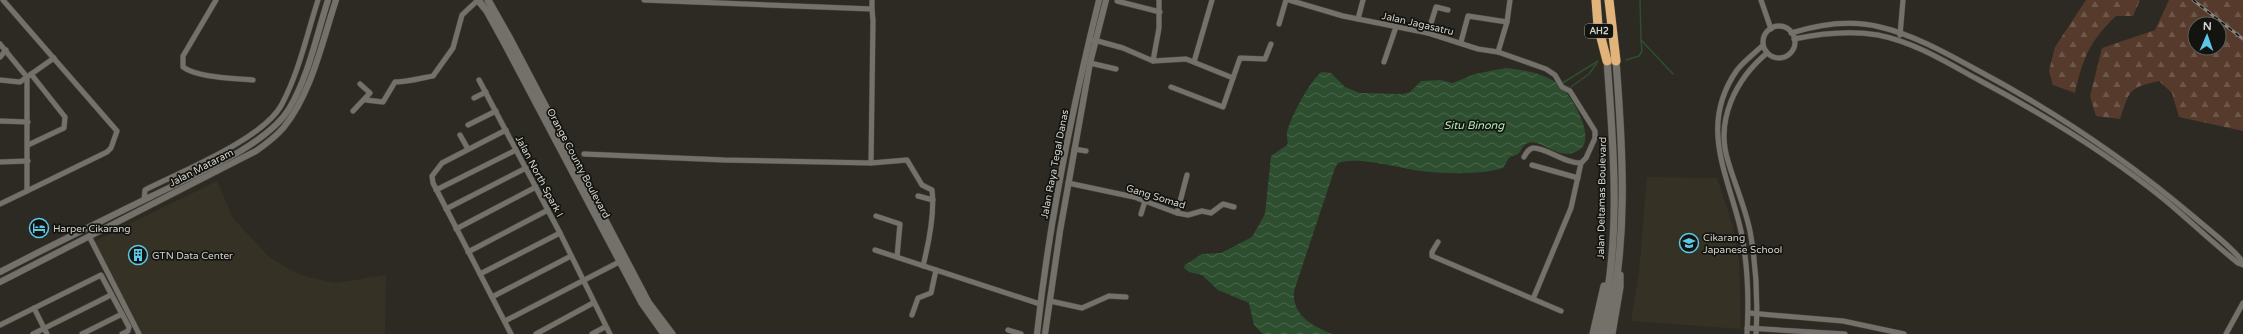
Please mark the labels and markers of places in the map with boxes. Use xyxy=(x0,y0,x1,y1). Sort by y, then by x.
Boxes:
hotel icon: Harper Cikarang xyxy=(28,217,50,239)
place label: Harper Cikarang xyxy=(53,223,131,235)
school or university icon: Cikarang Japanese School xyxy=(1678,232,1700,254)
place label: Cikarang Japanese School xyxy=(1703,232,1782,256)
building icon: GTN Data Center xyxy=(127,244,149,266)
place label: GTN Data Center xyxy=(152,250,233,262)

